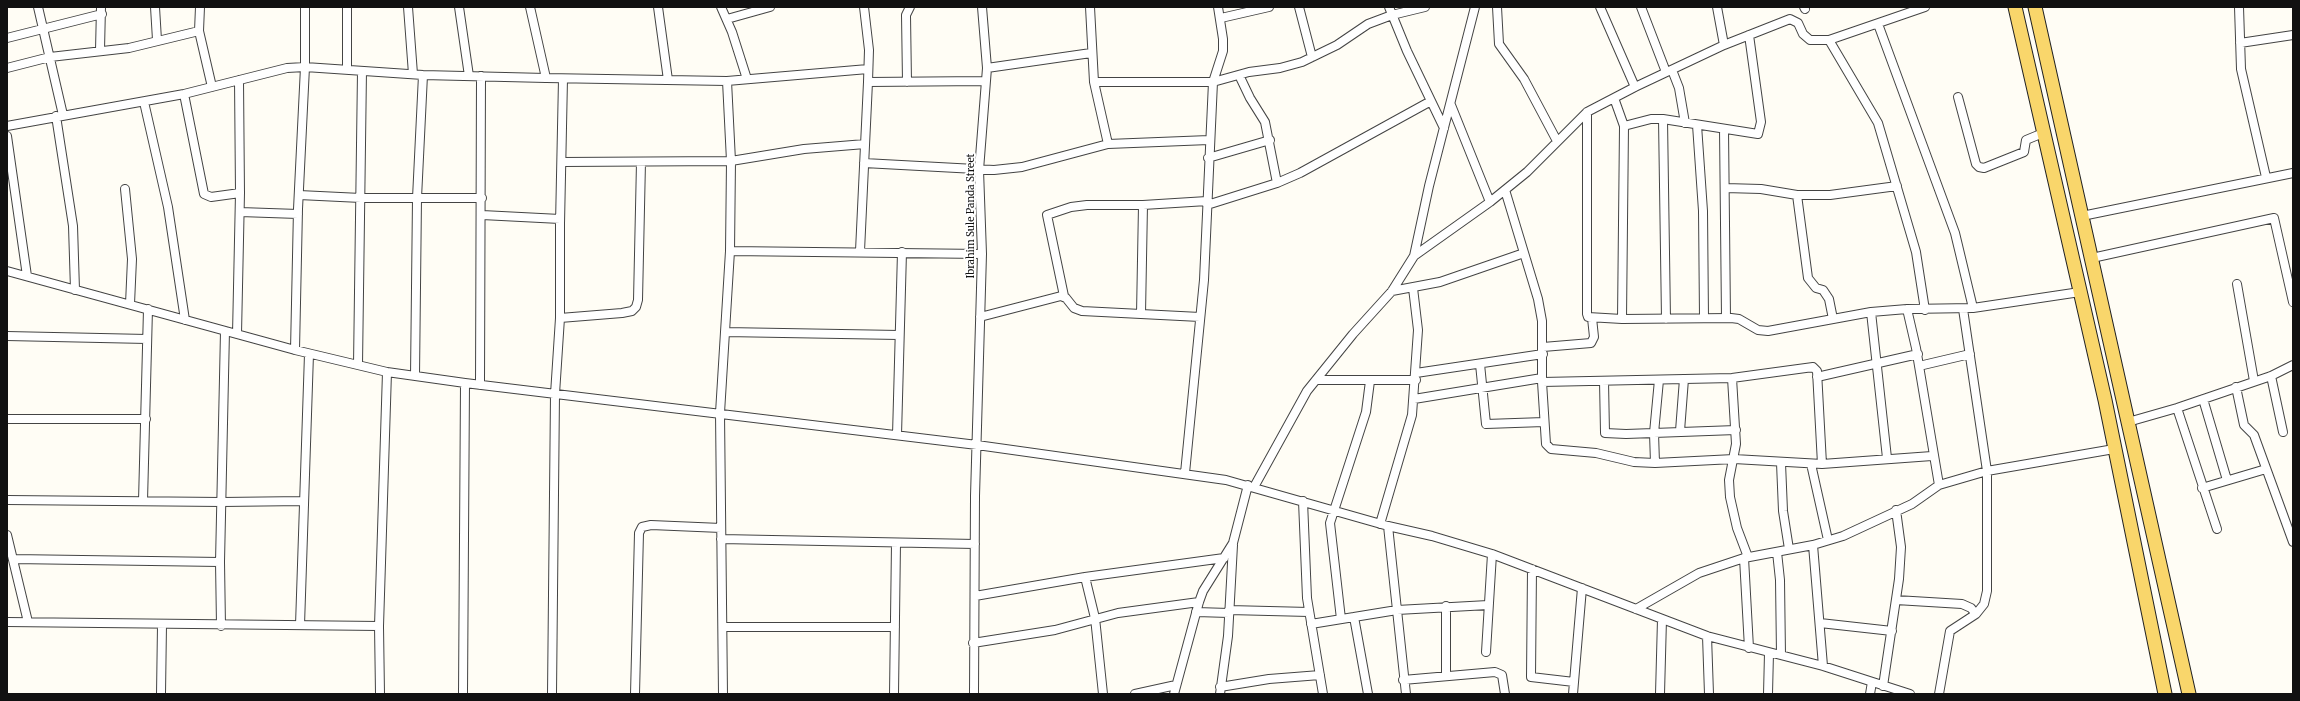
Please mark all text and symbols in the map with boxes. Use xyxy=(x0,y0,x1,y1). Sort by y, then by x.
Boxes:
street label: Ibrahim Sule Panda Street xyxy=(965,153,977,279)

